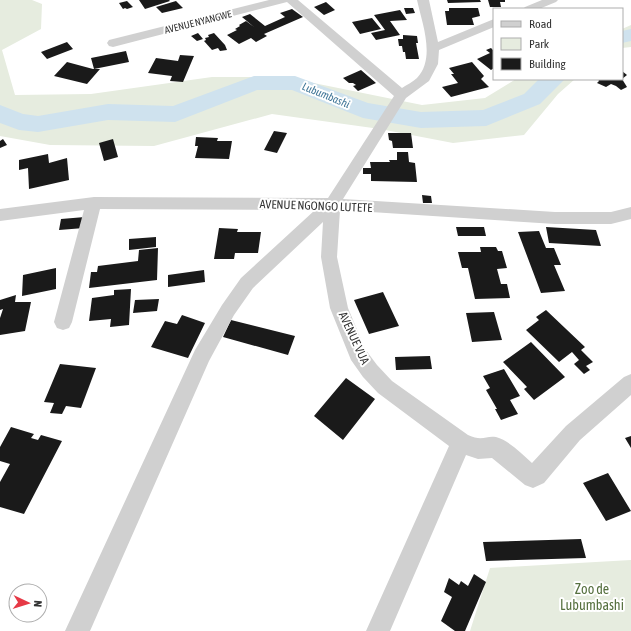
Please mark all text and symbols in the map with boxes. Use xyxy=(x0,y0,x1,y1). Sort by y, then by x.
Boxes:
street label: AVENUE NYANGWE xyxy=(163,8,233,36)
legend xyxy=(493,8,623,80)
text: Road xyxy=(529,17,552,31)
text: Park xyxy=(529,37,550,51)
text: Building xyxy=(529,57,567,71)
water label: Lubumbashi xyxy=(301,80,352,110)
street label: AVENUE NGONGO LUTETE xyxy=(260,197,372,215)
street label: AVENUE VUA xyxy=(336,309,372,367)
park label: Zoo de Lubumbashi xyxy=(560,581,624,613)
north arrow xyxy=(8,583,48,623)
text: N xyxy=(32,600,44,607)

